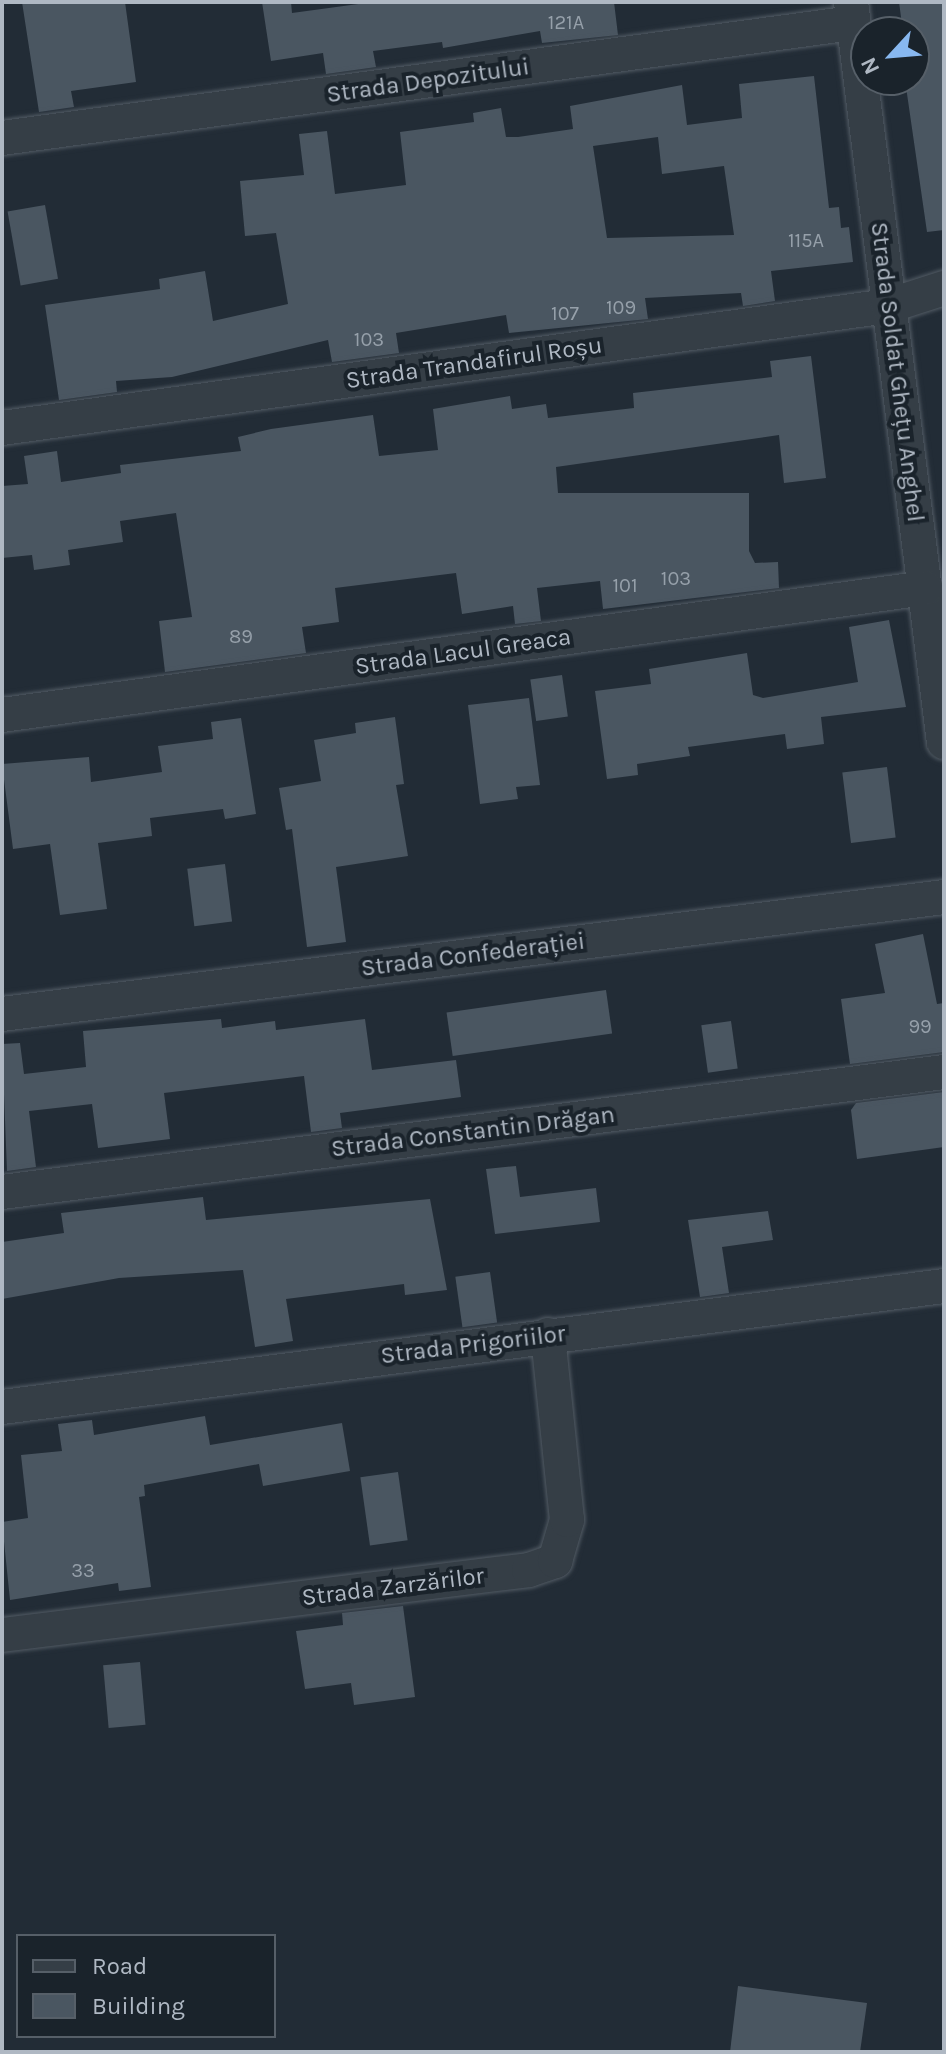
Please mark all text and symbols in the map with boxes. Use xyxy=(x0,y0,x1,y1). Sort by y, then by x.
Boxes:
house number: 121A xyxy=(548,10,584,34)
north arrow xyxy=(850,16,930,96)
street label: Strada Depozitului xyxy=(325,53,531,109)
text: N xyxy=(855,53,885,78)
street label: Strada Soldat Ghețu Anghel xyxy=(864,220,930,524)
house number: 115A xyxy=(788,228,824,252)
house number: 109 xyxy=(606,295,636,319)
house number: 107 xyxy=(551,301,579,325)
house number: 103 xyxy=(354,327,384,351)
street label: Strada Trandafirul Roșu xyxy=(344,331,604,395)
house number: 103 xyxy=(661,566,691,590)
house number: 101 xyxy=(612,573,638,597)
street label: Strada Lacul Greaca xyxy=(353,623,573,681)
house number: 89 xyxy=(229,624,253,648)
street label: Strada Confederației xyxy=(359,927,587,983)
house number: 99 xyxy=(908,1014,932,1038)
street label: Strada Constantin Drăgan xyxy=(330,1100,616,1164)
street label: Strada Prigoriilor xyxy=(379,1319,567,1371)
house number: 33 xyxy=(71,1558,95,1582)
street label: Strada Zarzărilor xyxy=(300,1562,486,1612)
legend xyxy=(16,1934,276,2038)
text: Road xyxy=(92,1952,147,1980)
text: Building xyxy=(92,1992,185,2020)

